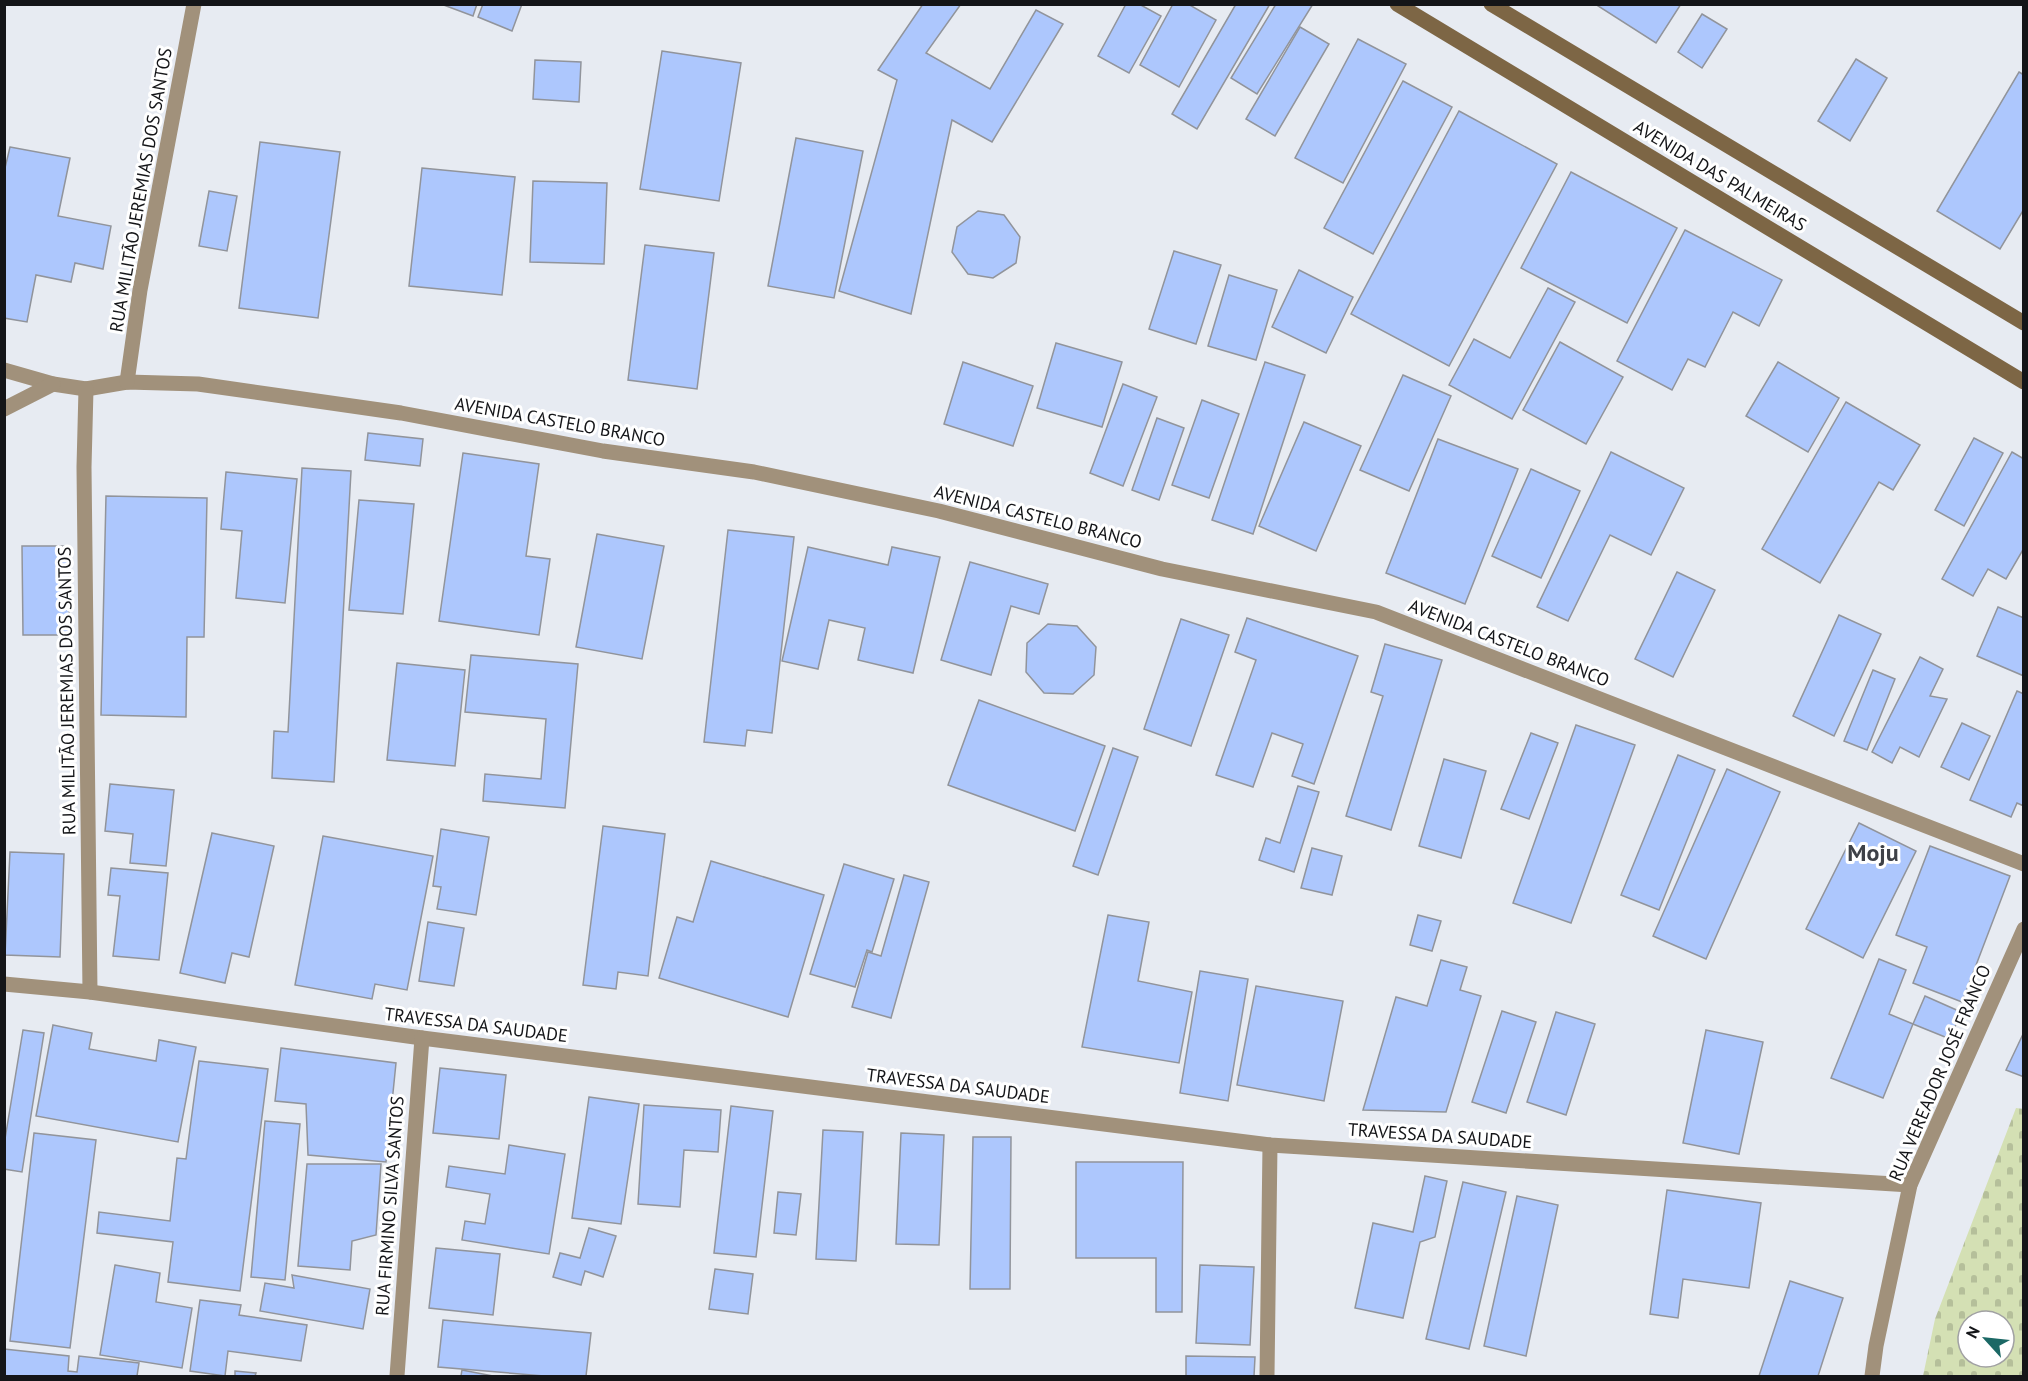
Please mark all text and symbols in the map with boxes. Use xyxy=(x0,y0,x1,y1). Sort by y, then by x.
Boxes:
street label: RUA MILITÃO JEREMIAS DOS SANTOS xyxy=(104,46,177,334)
street label: AVENIDA DAS PALMEIRAS xyxy=(1630,115,1811,236)
street label: AVENIDA CASTELO BRANCO xyxy=(453,392,667,451)
street label: AVENIDA CASTELO BRANCO xyxy=(932,480,1144,553)
street label: RUA MILITÃO JEREMIAS DOS SANTOS xyxy=(52,547,81,835)
street label: AVENIDA CASTELO BRANCO xyxy=(1406,594,1613,691)
district label: Moju xyxy=(1847,837,1899,868)
street label: RUA VEREADOR JOSÉ FRANCO xyxy=(1883,961,1996,1184)
street label: TRAVESSA DA SAUDADE xyxy=(383,1002,569,1047)
street label: TRAVESSA DA SAUDADE xyxy=(865,1063,1051,1108)
street label: RUA FIRMINO SILVA SANTOS xyxy=(370,1095,409,1317)
street label: TRAVESSA DA SAUDADE xyxy=(1347,1118,1533,1153)
north arrow xyxy=(1956,1309,2016,1369)
text: N xyxy=(1961,1323,1984,1341)

